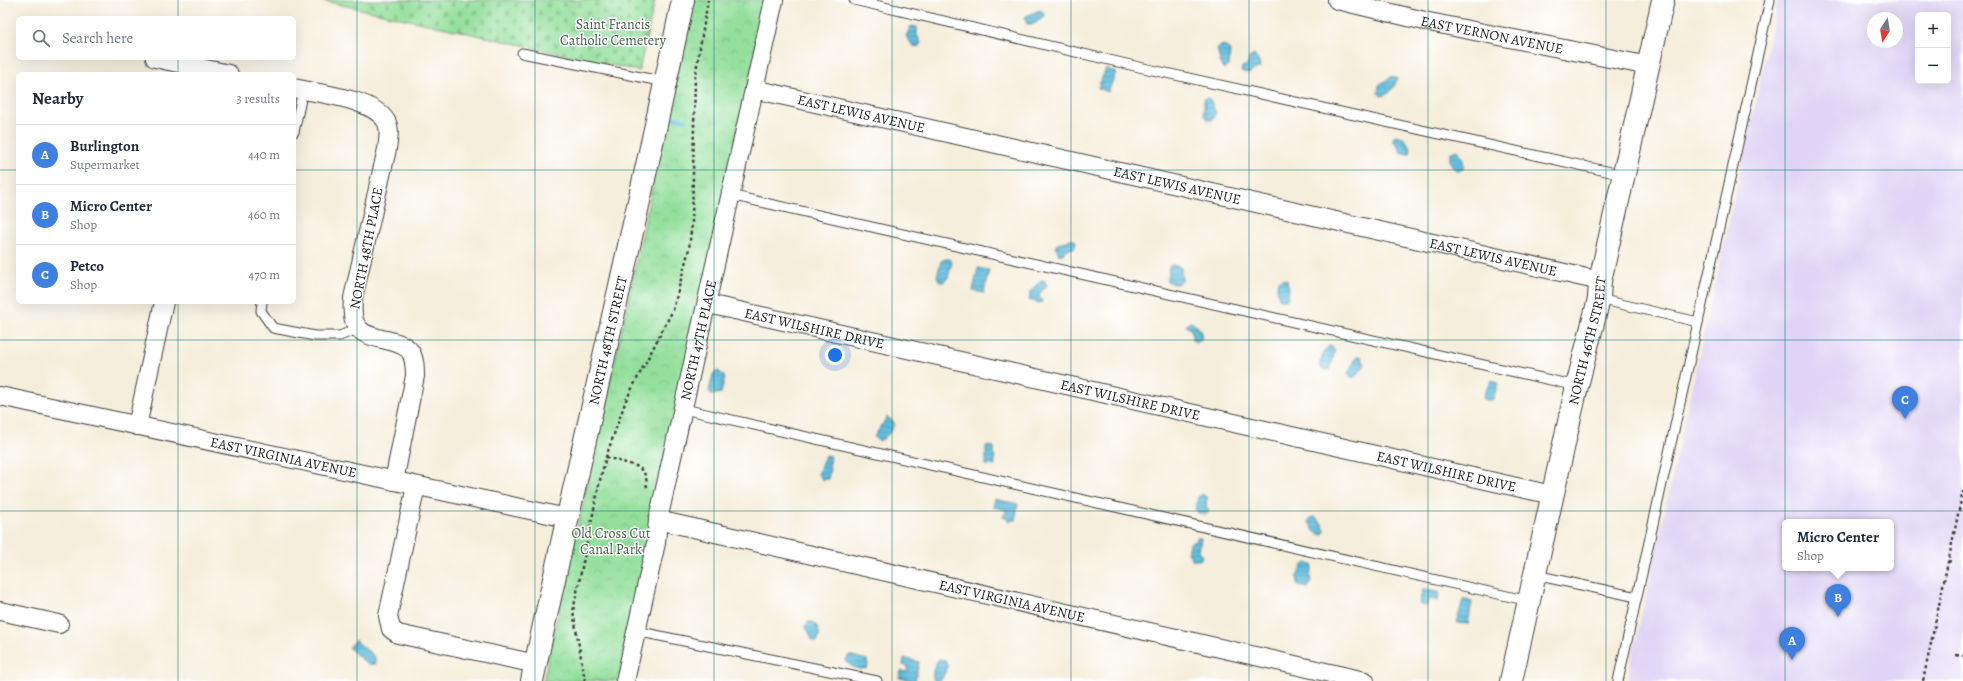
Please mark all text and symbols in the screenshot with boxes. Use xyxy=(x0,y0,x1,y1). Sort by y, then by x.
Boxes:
street label: EAST VERNON AVENUE xyxy=(1419,11,1565,59)
north arrow xyxy=(1867,12,1903,48)
map controls xyxy=(1915,12,1951,84)
button: + xyxy=(1915,12,1951,48)
park label: Saint Francis Catholic Cemetery xyxy=(560,15,667,50)
search box xyxy=(16,16,296,60)
icon: search xyxy=(30,27,52,49)
text: Search here xyxy=(62,28,133,48)
button: − xyxy=(1915,48,1951,84)
text: Nearby xyxy=(32,87,83,110)
text: 3 results xyxy=(236,90,280,107)
street label: EAST LEWIS AVENUE xyxy=(796,90,927,137)
text: Burlington xyxy=(70,136,139,156)
text: A xyxy=(41,146,49,163)
text: 440 m xyxy=(248,146,280,163)
text: Supermarket xyxy=(70,156,140,173)
street label: EAST LEWIS AVENUE xyxy=(1112,162,1243,209)
street label: NORTH 48TH PLACE xyxy=(345,186,388,311)
text: Micro Center xyxy=(70,196,152,216)
text: B xyxy=(41,206,49,223)
text: 460 m xyxy=(248,206,280,223)
text: Shop xyxy=(70,216,97,233)
street label: EAST LEWIS AVENUE xyxy=(1428,234,1559,281)
text: Petco xyxy=(70,256,104,276)
text: C xyxy=(41,266,49,283)
text: 470 m xyxy=(248,266,280,283)
street label: NORTH 48TH STREET xyxy=(584,274,632,407)
street label: NORTH 46TH STREET xyxy=(1564,274,1611,407)
text: Shop xyxy=(70,276,97,293)
street label: NORTH 47TH PLACE xyxy=(676,278,721,402)
street label: EAST WILSHIRE DRIVE xyxy=(743,304,886,354)
your location xyxy=(825,345,845,365)
street label: EAST WILSHIRE DRIVE xyxy=(1059,375,1202,425)
pin: C xyxy=(1892,386,1918,419)
street label: EAST VIRGINIA AVENUE xyxy=(209,433,358,482)
street label: EAST WILSHIRE DRIVE xyxy=(1375,447,1518,497)
popup xyxy=(1782,519,1894,571)
park label: Old Cross Cut Canal Park xyxy=(571,524,651,559)
text: Micro Center xyxy=(1797,527,1879,547)
text: Shop xyxy=(1797,547,1824,564)
street label: EAST VIRGINIA AVENUE xyxy=(937,575,1087,627)
pin: B xyxy=(1825,584,1851,617)
pin: A xyxy=(1779,627,1805,660)

